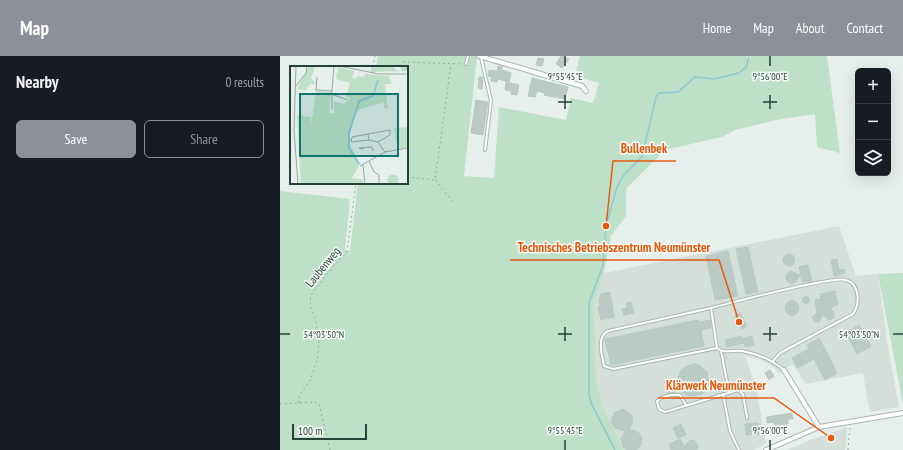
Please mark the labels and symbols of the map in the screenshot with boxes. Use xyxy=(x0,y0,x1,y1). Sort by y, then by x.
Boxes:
inset map xyxy=(290,66,408,184)
text: 9°55'45"E xyxy=(548,70,582,83)
text: 9°56'00"E xyxy=(753,70,787,83)
callout: Bullenbek xyxy=(613,136,676,161)
text: Bullenbek xyxy=(621,140,668,157)
callout: Technisches Betriebszentrum Neumünster xyxy=(510,235,719,260)
text: Technisches Betriebszentrum Neumünster xyxy=(518,239,711,256)
street label: Laubenweg xyxy=(302,244,343,290)
text: 54°03'50"N xyxy=(304,328,344,341)
text: 54°03'50"N xyxy=(839,328,879,341)
callout: Klärwerk Neumünster xyxy=(658,373,774,398)
text: Klärwerk Neumünster xyxy=(666,377,766,394)
scale bar xyxy=(292,422,367,441)
text: 9°55'45"E xyxy=(548,424,582,437)
text: 9°56'00"E xyxy=(753,424,787,437)

